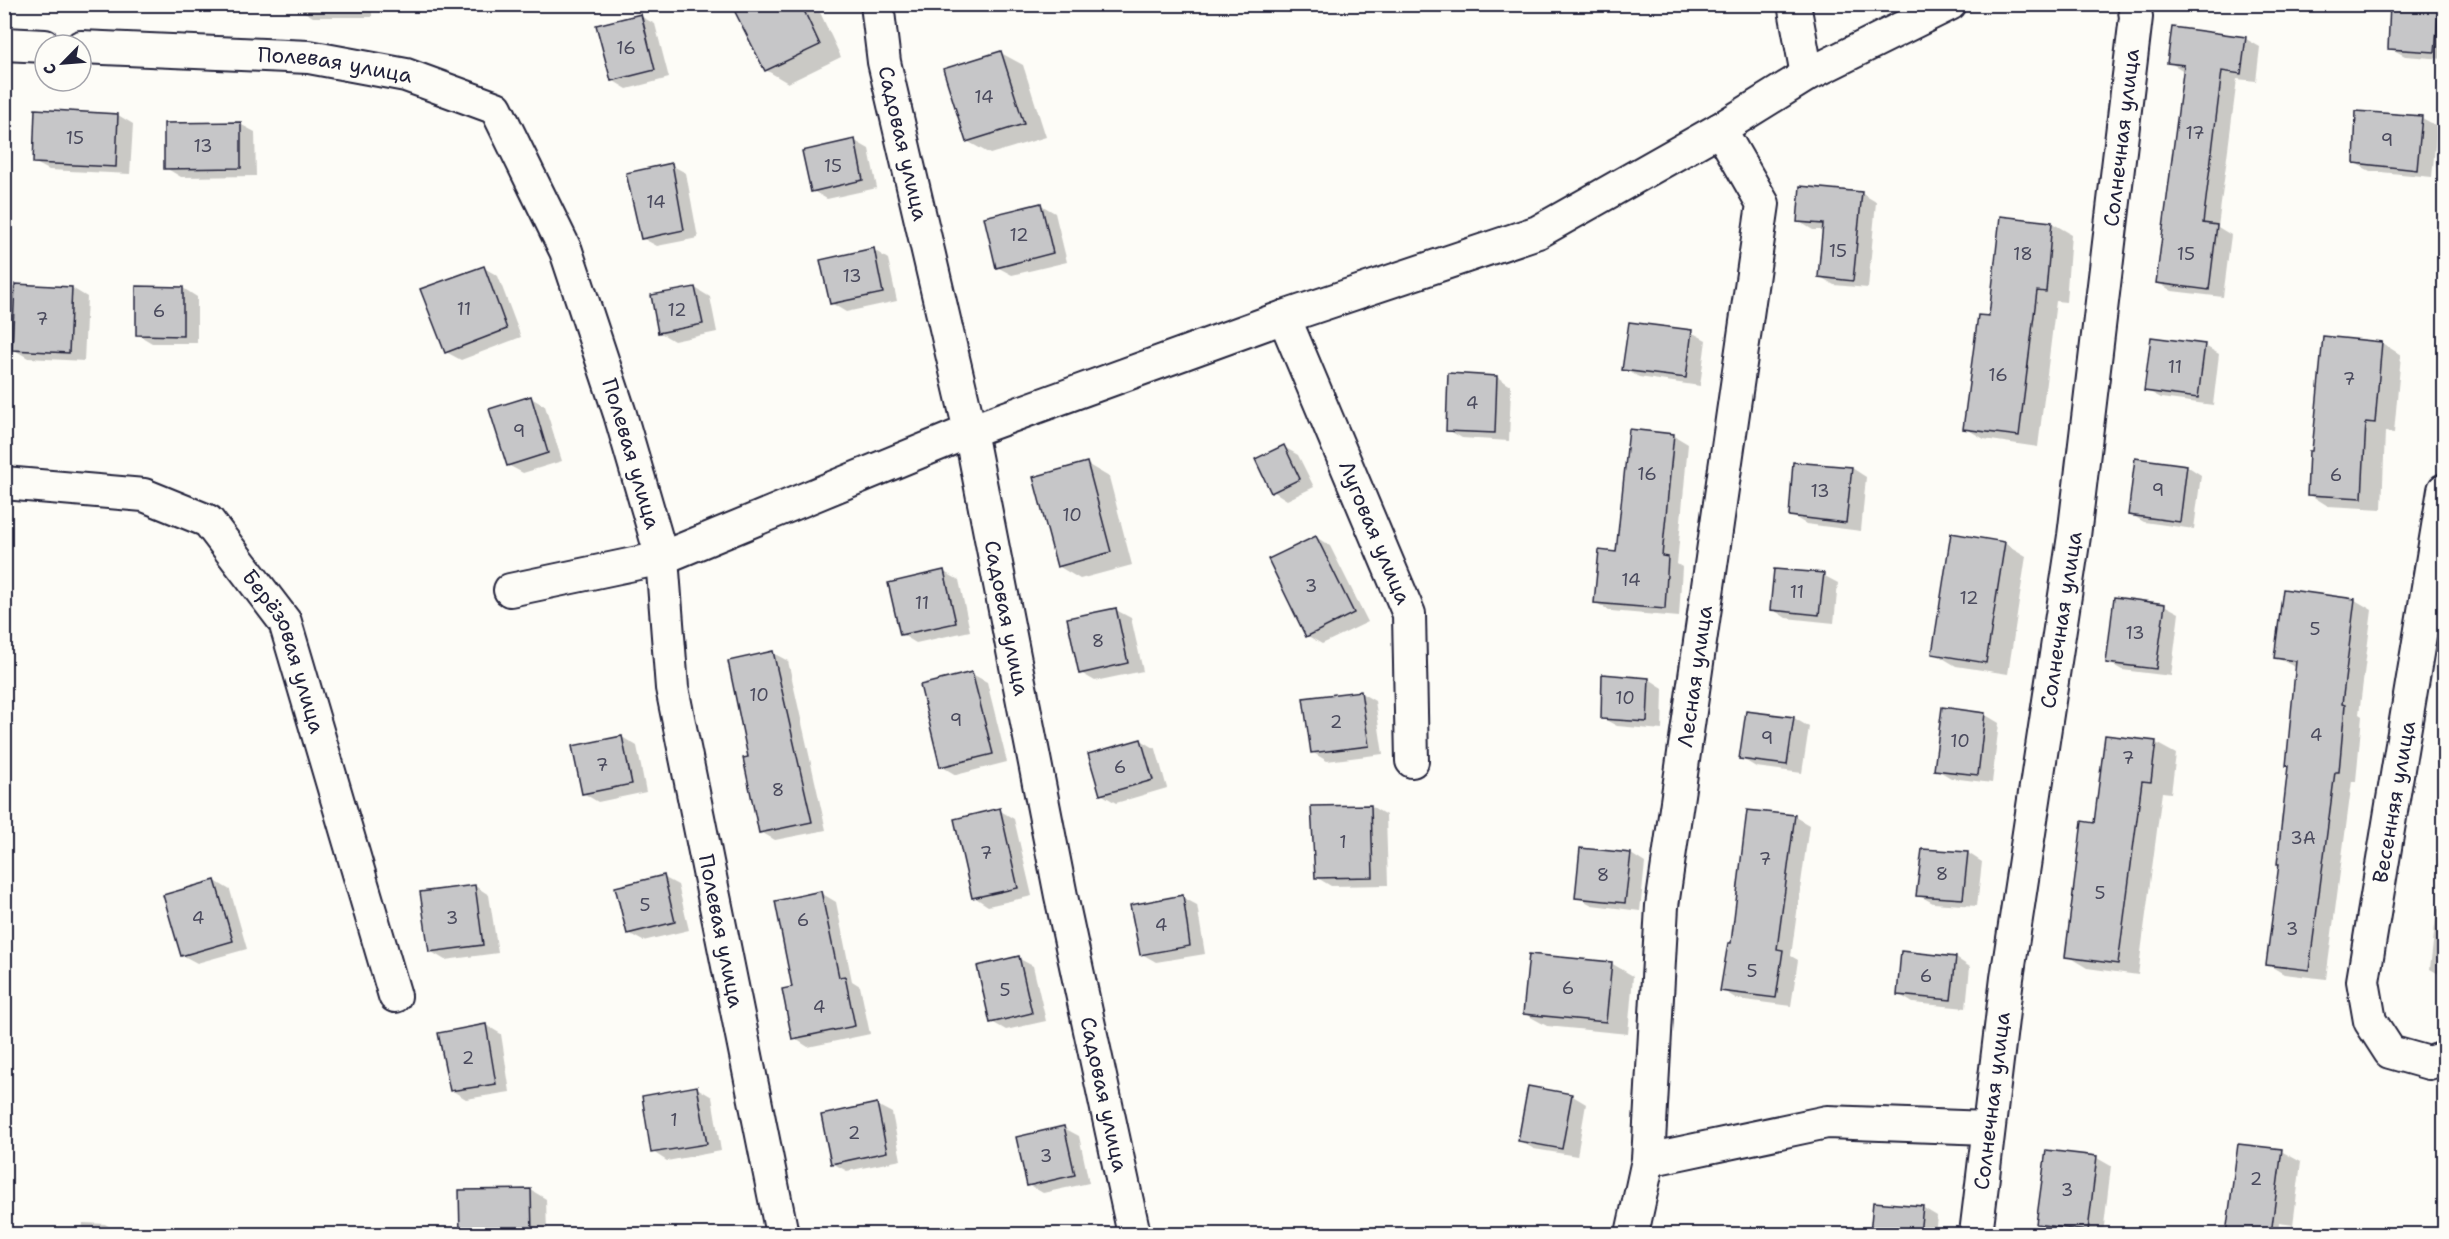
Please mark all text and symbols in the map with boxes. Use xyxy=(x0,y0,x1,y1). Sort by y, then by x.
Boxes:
north arrow xyxy=(33,33,93,93)
house number: 16 xyxy=(616,36,636,60)
street label: Полевая улица xyxy=(257,41,415,90)
street label: Солнечная улица xyxy=(2097,47,2146,228)
text: С xyxy=(38,60,61,78)
street label: Садовая улица xyxy=(871,63,935,223)
house number: 14 xyxy=(974,85,994,109)
house number: 17 xyxy=(2185,121,2205,145)
house number: 15 xyxy=(66,126,84,150)
house number: 9 xyxy=(2381,128,2393,152)
house number: 13 xyxy=(193,134,213,158)
house number: 15 xyxy=(824,154,842,178)
house number: 14 xyxy=(646,190,666,214)
house number: 12 xyxy=(1009,223,1029,247)
house number: 15 xyxy=(1829,239,1847,263)
house number: 18 xyxy=(2013,242,2033,266)
house number: 15 xyxy=(2177,242,2195,266)
house number: 13 xyxy=(842,264,862,288)
house number: 11 xyxy=(457,297,471,321)
house number: 12 xyxy=(667,298,687,322)
house number: 6 xyxy=(153,299,165,323)
house number: 7 xyxy=(36,307,48,331)
house number: 11 xyxy=(2168,355,2182,379)
house number: 16 xyxy=(1988,363,2008,387)
house number: 7 xyxy=(2343,367,2355,391)
street label: Полевая улица xyxy=(595,375,667,532)
house number: 4 xyxy=(1466,391,1478,415)
house number: 9 xyxy=(513,419,525,443)
street label: Луговая улица xyxy=(1332,457,1417,609)
house number: 16 xyxy=(1637,462,1657,486)
house number: 6 xyxy=(2330,463,2342,487)
house number: 9 xyxy=(2152,478,2164,502)
house number: 13 xyxy=(1810,479,1830,503)
house number: 10 xyxy=(1062,503,1082,527)
street label: Солнечная улица xyxy=(2034,529,2089,711)
street label: Садовая улица xyxy=(978,538,1036,698)
street label: Берёзовая улица xyxy=(236,564,331,737)
house number: 14 xyxy=(1621,568,1641,592)
house number: 3 xyxy=(1305,574,1317,598)
house number: 11 xyxy=(1790,580,1804,604)
house number: 12 xyxy=(1959,586,1979,610)
house number: 11 xyxy=(915,591,929,615)
street label: Лесная улица xyxy=(1671,604,1719,749)
house number: 5 xyxy=(2309,617,2321,641)
house number: 13 xyxy=(2125,621,2145,645)
house number: 8 xyxy=(1092,629,1104,653)
house number: 10 xyxy=(749,683,769,707)
house number: 10 xyxy=(1615,686,1635,710)
house number: 9 xyxy=(950,708,962,732)
house number: 2 xyxy=(1330,710,1342,734)
street label: Весенняя улица xyxy=(2366,719,2422,885)
house number: 4 xyxy=(2310,723,2322,747)
house number: 9 xyxy=(1761,726,1773,750)
house number: 10 xyxy=(1950,729,1970,753)
house number: 7 xyxy=(2122,746,2134,770)
house number: 7 xyxy=(596,753,608,777)
house number: 6 xyxy=(1114,755,1126,779)
house number: 8 xyxy=(772,778,784,802)
house number: 3А xyxy=(2290,826,2316,850)
house number: 1 xyxy=(1339,830,1347,854)
house number: 7 xyxy=(980,841,992,865)
house number: 7 xyxy=(1759,847,1771,871)
street label: Полевая улица xyxy=(692,852,750,1010)
house number: 8 xyxy=(1936,862,1948,886)
house number: 8 xyxy=(1597,863,1609,887)
house number: 5 xyxy=(2094,881,2106,905)
house number: 5 xyxy=(639,893,651,917)
house number: 4 xyxy=(192,906,204,930)
house number: 3 xyxy=(446,906,458,930)
house number: 6 xyxy=(797,908,809,932)
house number: 4 xyxy=(1155,913,1167,937)
house number: 3 xyxy=(2286,917,2298,941)
house number: 5 xyxy=(1746,959,1758,983)
house number: 6 xyxy=(1920,964,1932,988)
house number: 6 xyxy=(1562,976,1574,1000)
house number: 5 xyxy=(999,978,1011,1002)
house number: 4 xyxy=(813,995,825,1019)
street label: Солнечная улица xyxy=(1967,1010,2017,1192)
street label: Садовая улица xyxy=(1073,1014,1134,1174)
house number: 2 xyxy=(462,1046,474,1070)
house number: 1 xyxy=(670,1108,678,1132)
house number: 2 xyxy=(848,1121,860,1145)
house number: 3 xyxy=(1040,1144,1052,1168)
house number: 2 xyxy=(2250,1167,2262,1191)
house number: 3 xyxy=(2061,1178,2073,1202)

